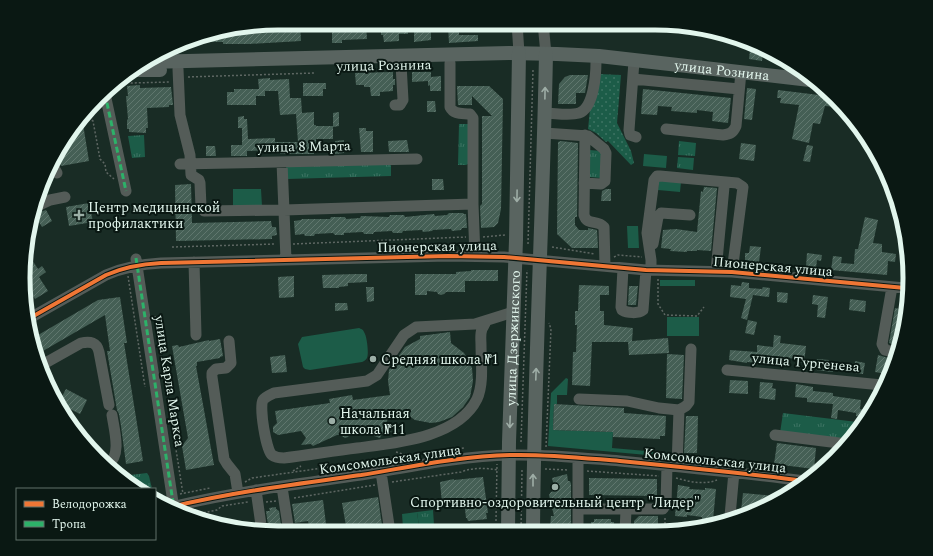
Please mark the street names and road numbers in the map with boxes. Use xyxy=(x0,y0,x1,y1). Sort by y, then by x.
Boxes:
street label: улица Рознина xyxy=(335,54,432,77)
street label: улица Рознина xyxy=(673,55,771,86)
street label: улица 8 Марта xyxy=(256,135,351,158)
street label: Пионерская улица xyxy=(377,235,497,258)
street label: Пионерская улица xyxy=(712,251,834,282)
street label: улица Дзержинского xyxy=(500,270,526,407)
street label: улица Карла Маркса xyxy=(149,313,190,449)
street label: улица Тургенева xyxy=(750,347,861,378)
street label: Комсомольская улица xyxy=(318,439,463,480)
street label: Комсомольская улица xyxy=(643,443,787,478)

